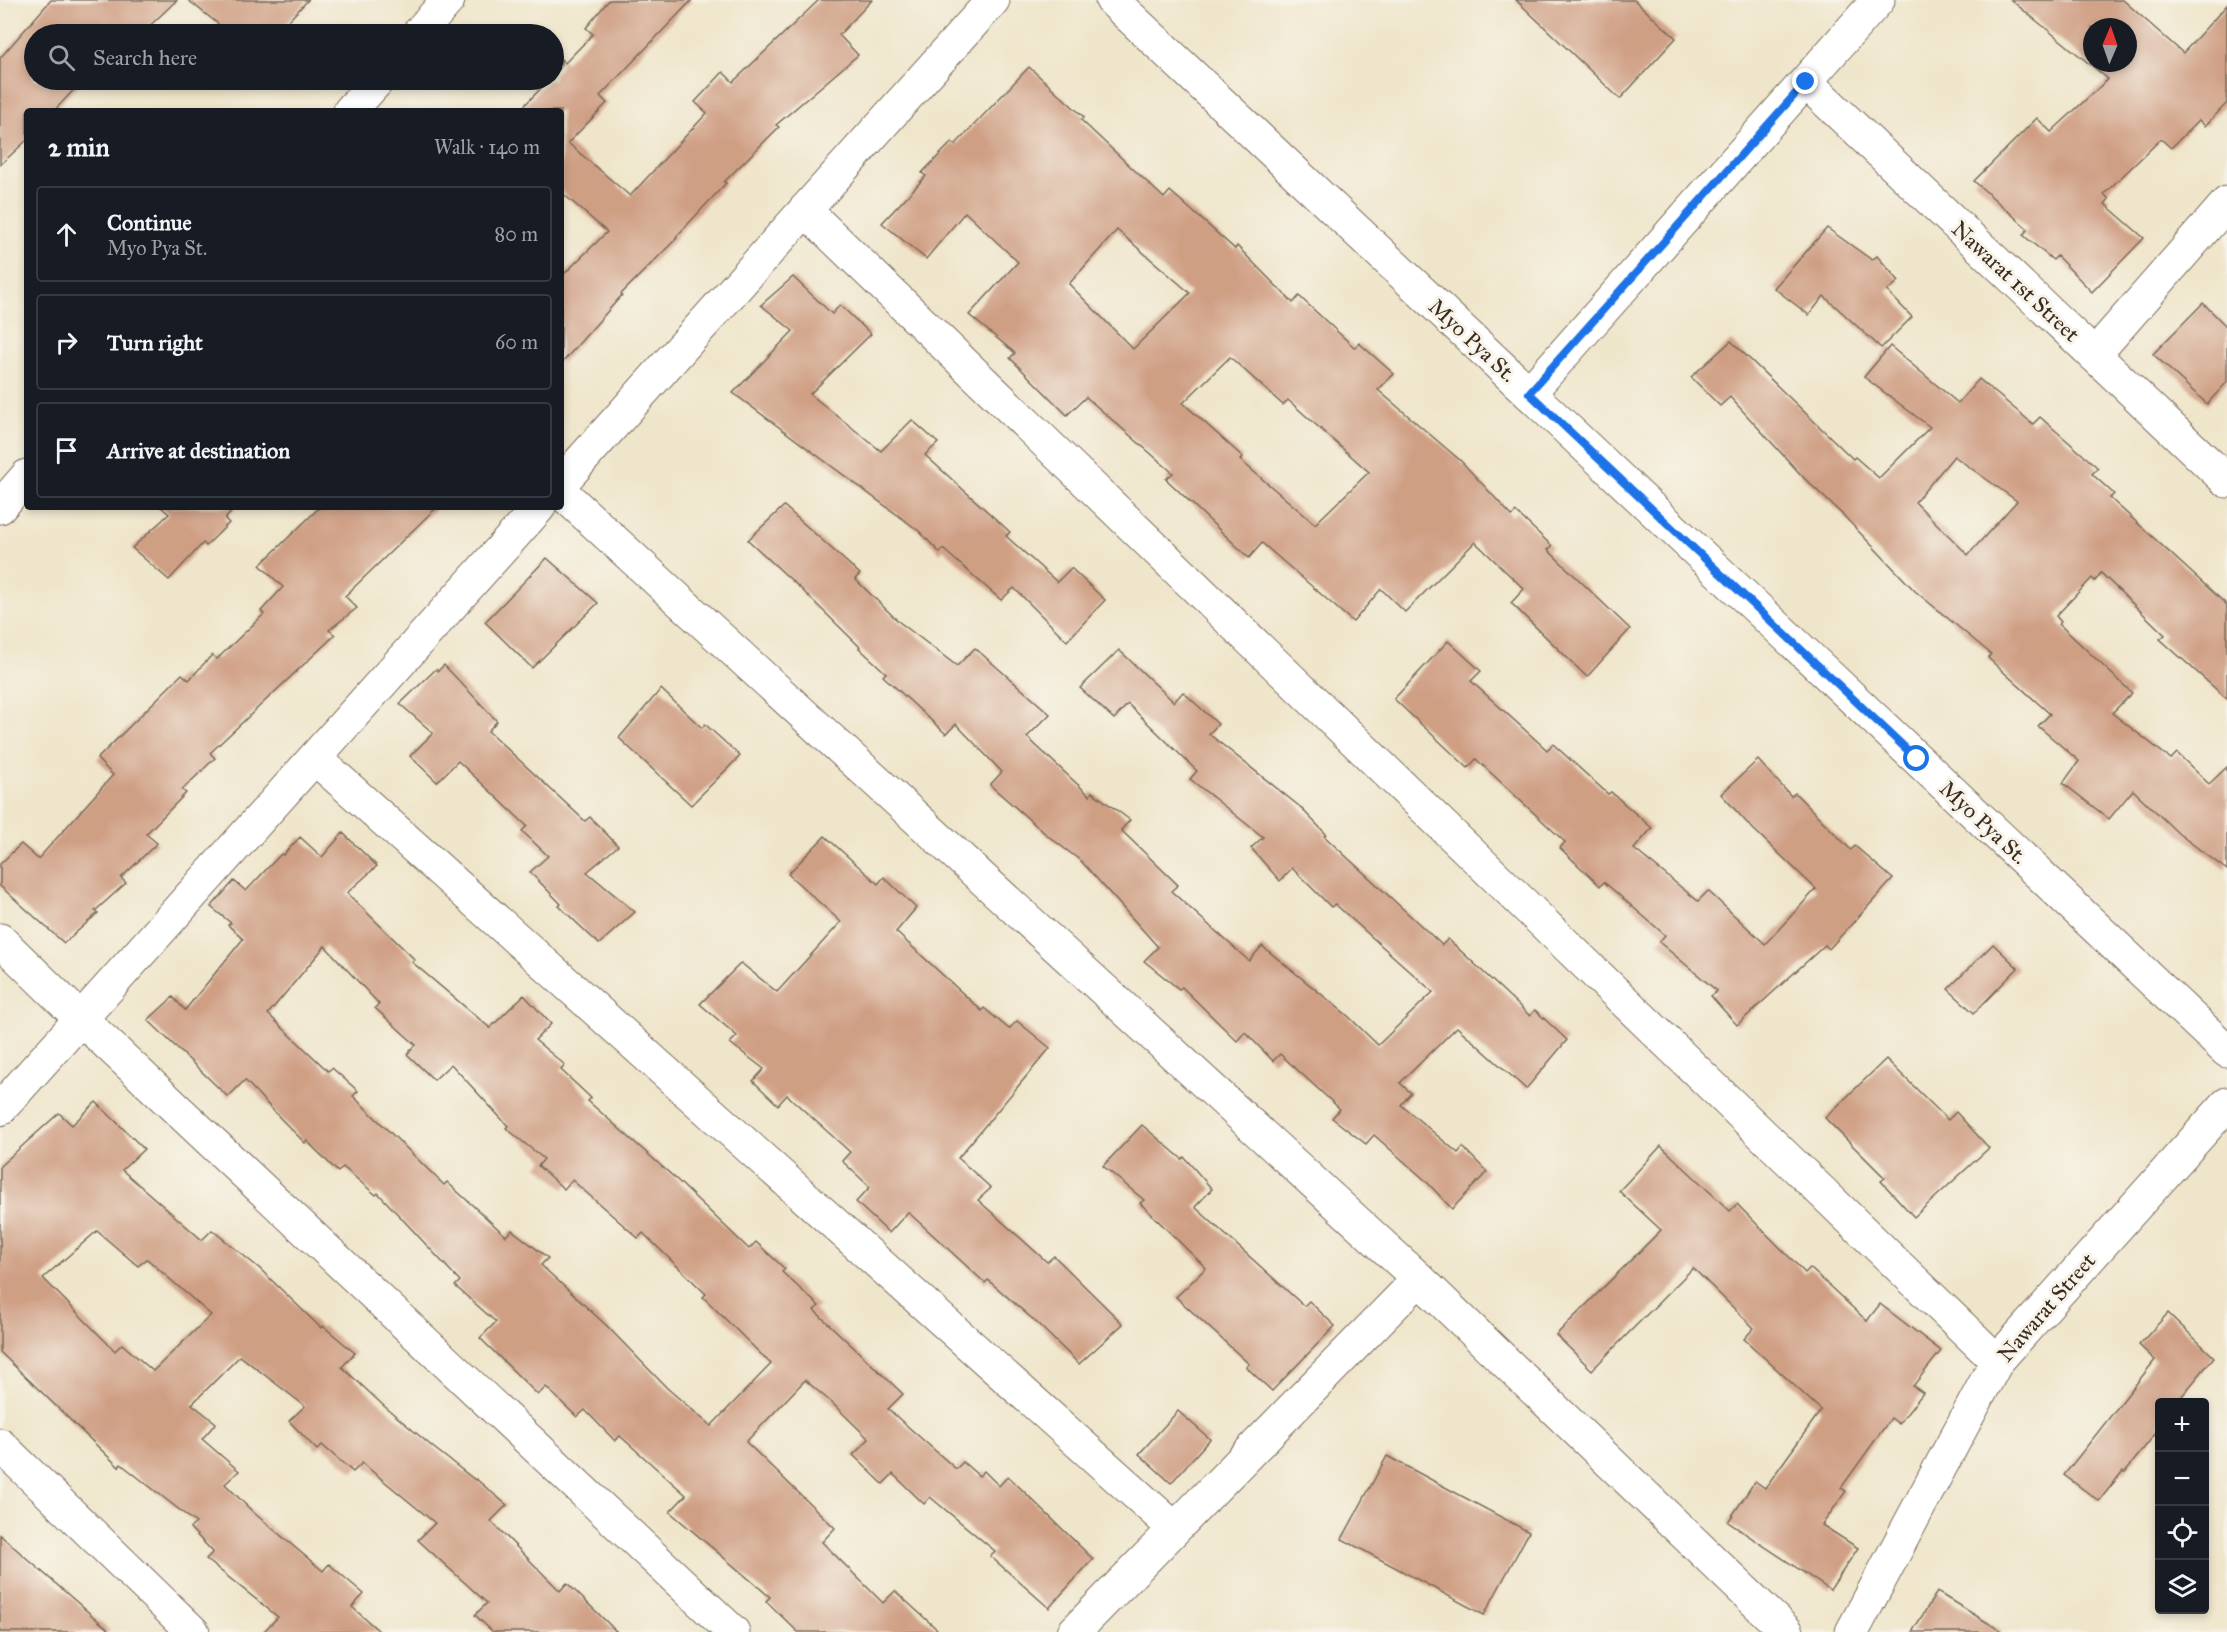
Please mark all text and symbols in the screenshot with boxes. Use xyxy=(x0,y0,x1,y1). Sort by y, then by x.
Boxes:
north arrow xyxy=(2083,18,2137,72)
search box xyxy=(24,24,564,90)
icon: search xyxy=(45,41,78,74)
text: Search here xyxy=(93,44,197,71)
route end xyxy=(1792,68,1818,94)
text: 2 min xyxy=(48,131,109,163)
text: Walk · 140 m xyxy=(434,135,540,159)
text: Continue xyxy=(107,209,192,236)
street label: Nawarat 1st Street xyxy=(1946,215,2085,348)
icon: ahead xyxy=(50,218,83,251)
text: 80 m xyxy=(495,222,538,246)
text: Myo Pya St. xyxy=(107,236,207,260)
street label: Myo Pya St. xyxy=(1423,293,1522,388)
icon: right xyxy=(50,326,83,359)
text: Turn right xyxy=(107,329,203,356)
text: 60 m xyxy=(495,330,538,354)
icon: arrive xyxy=(50,434,83,467)
text: Arrive at destination xyxy=(107,437,290,464)
route start xyxy=(1903,745,1929,771)
street label: Myo Pya St. xyxy=(1934,775,2033,870)
street label: Nawarat Street xyxy=(1992,1247,2101,1367)
map controls xyxy=(2155,1398,2209,1614)
button: + xyxy=(2155,1398,2209,1452)
button: − xyxy=(2155,1452,2209,1506)
button: locate xyxy=(2155,1506,2209,1560)
button: layers xyxy=(2155,1560,2209,1614)

